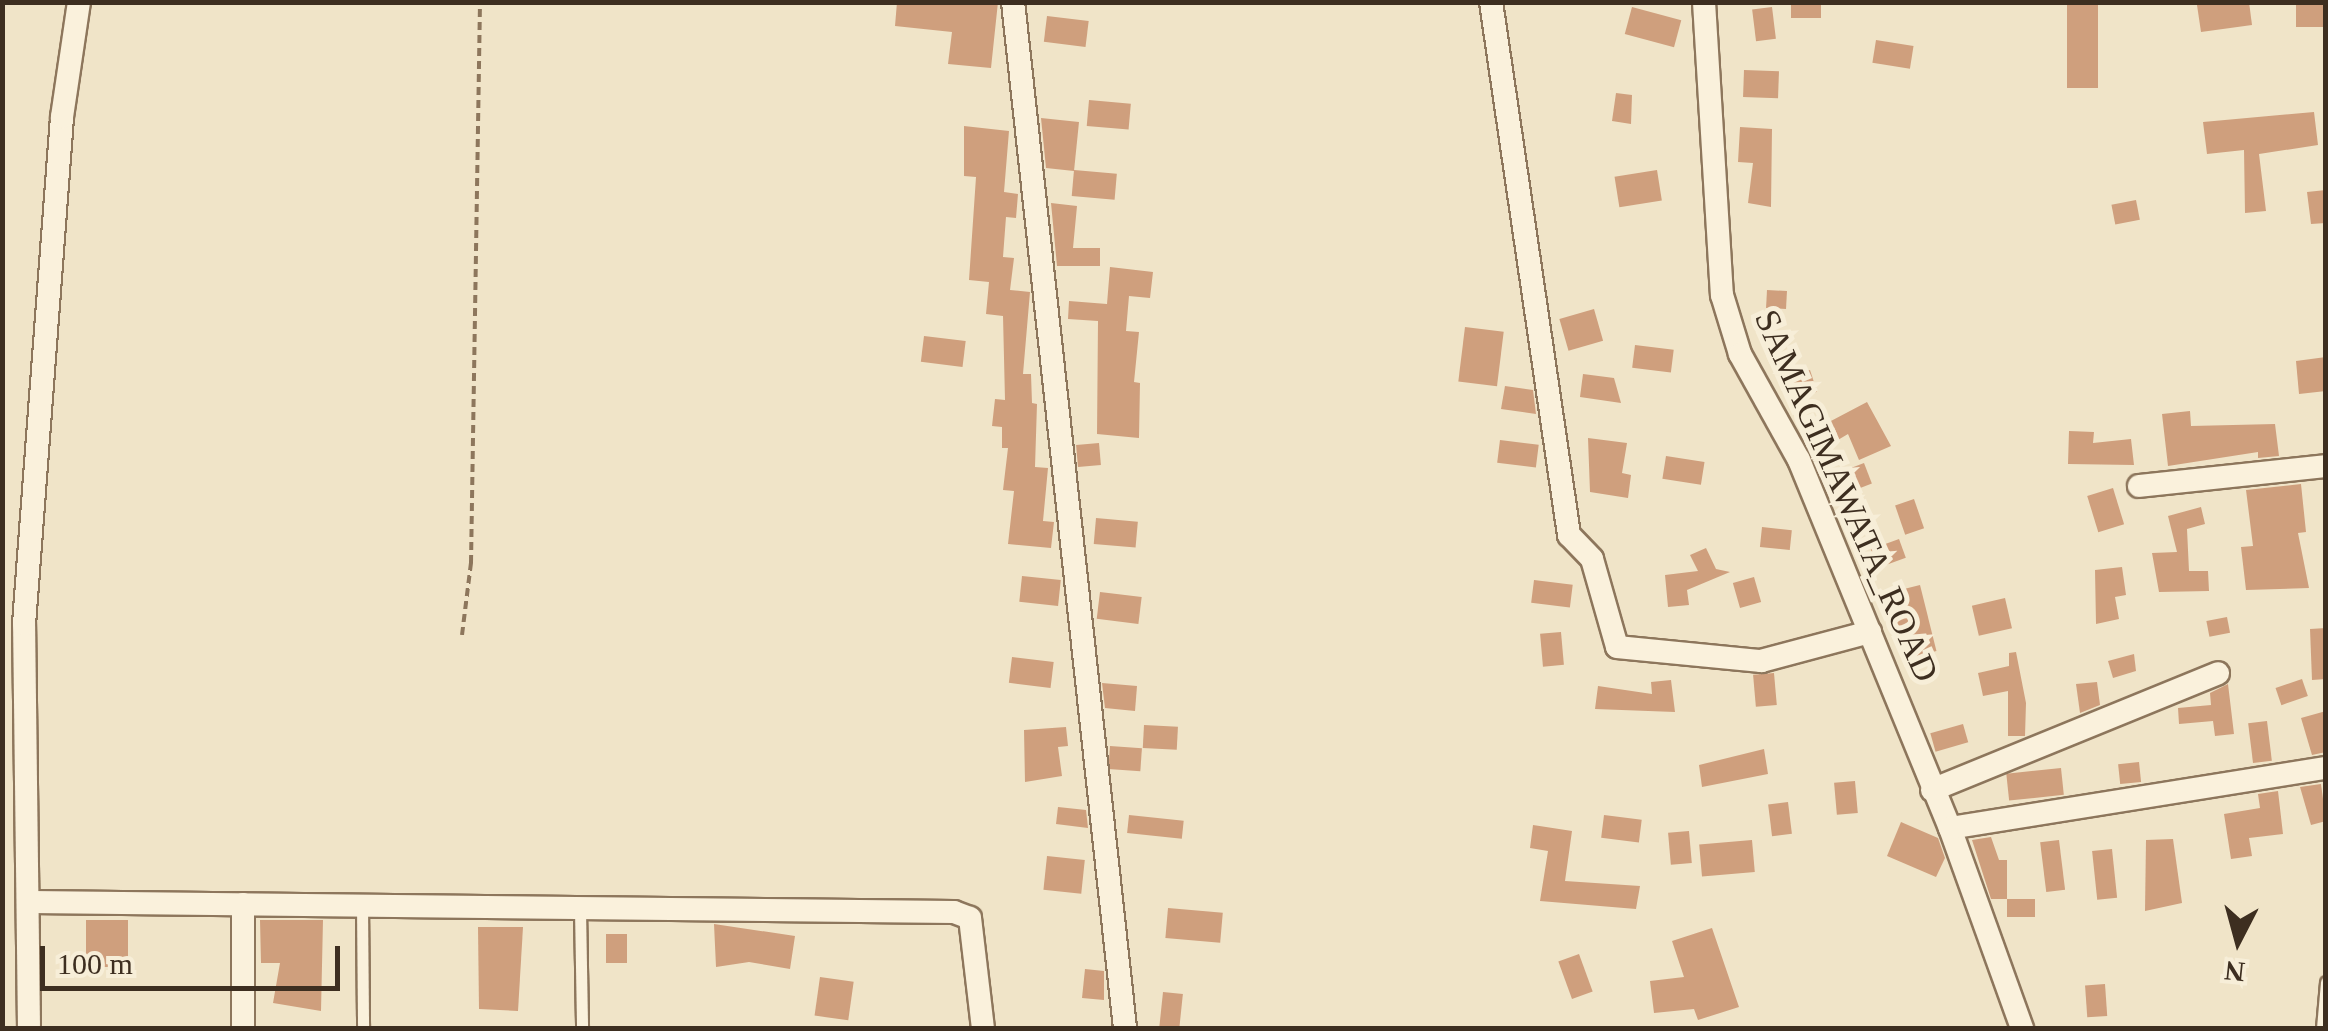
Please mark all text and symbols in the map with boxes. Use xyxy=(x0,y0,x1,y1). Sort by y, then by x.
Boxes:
street label: SAMAGIMAWATA_ROAD xyxy=(1745,303,1947,689)
north arrow xyxy=(2188,891,2288,991)
scale bar xyxy=(45,926,345,988)
text: 100 m xyxy=(57,947,133,980)
text: N xyxy=(2223,955,2247,988)

